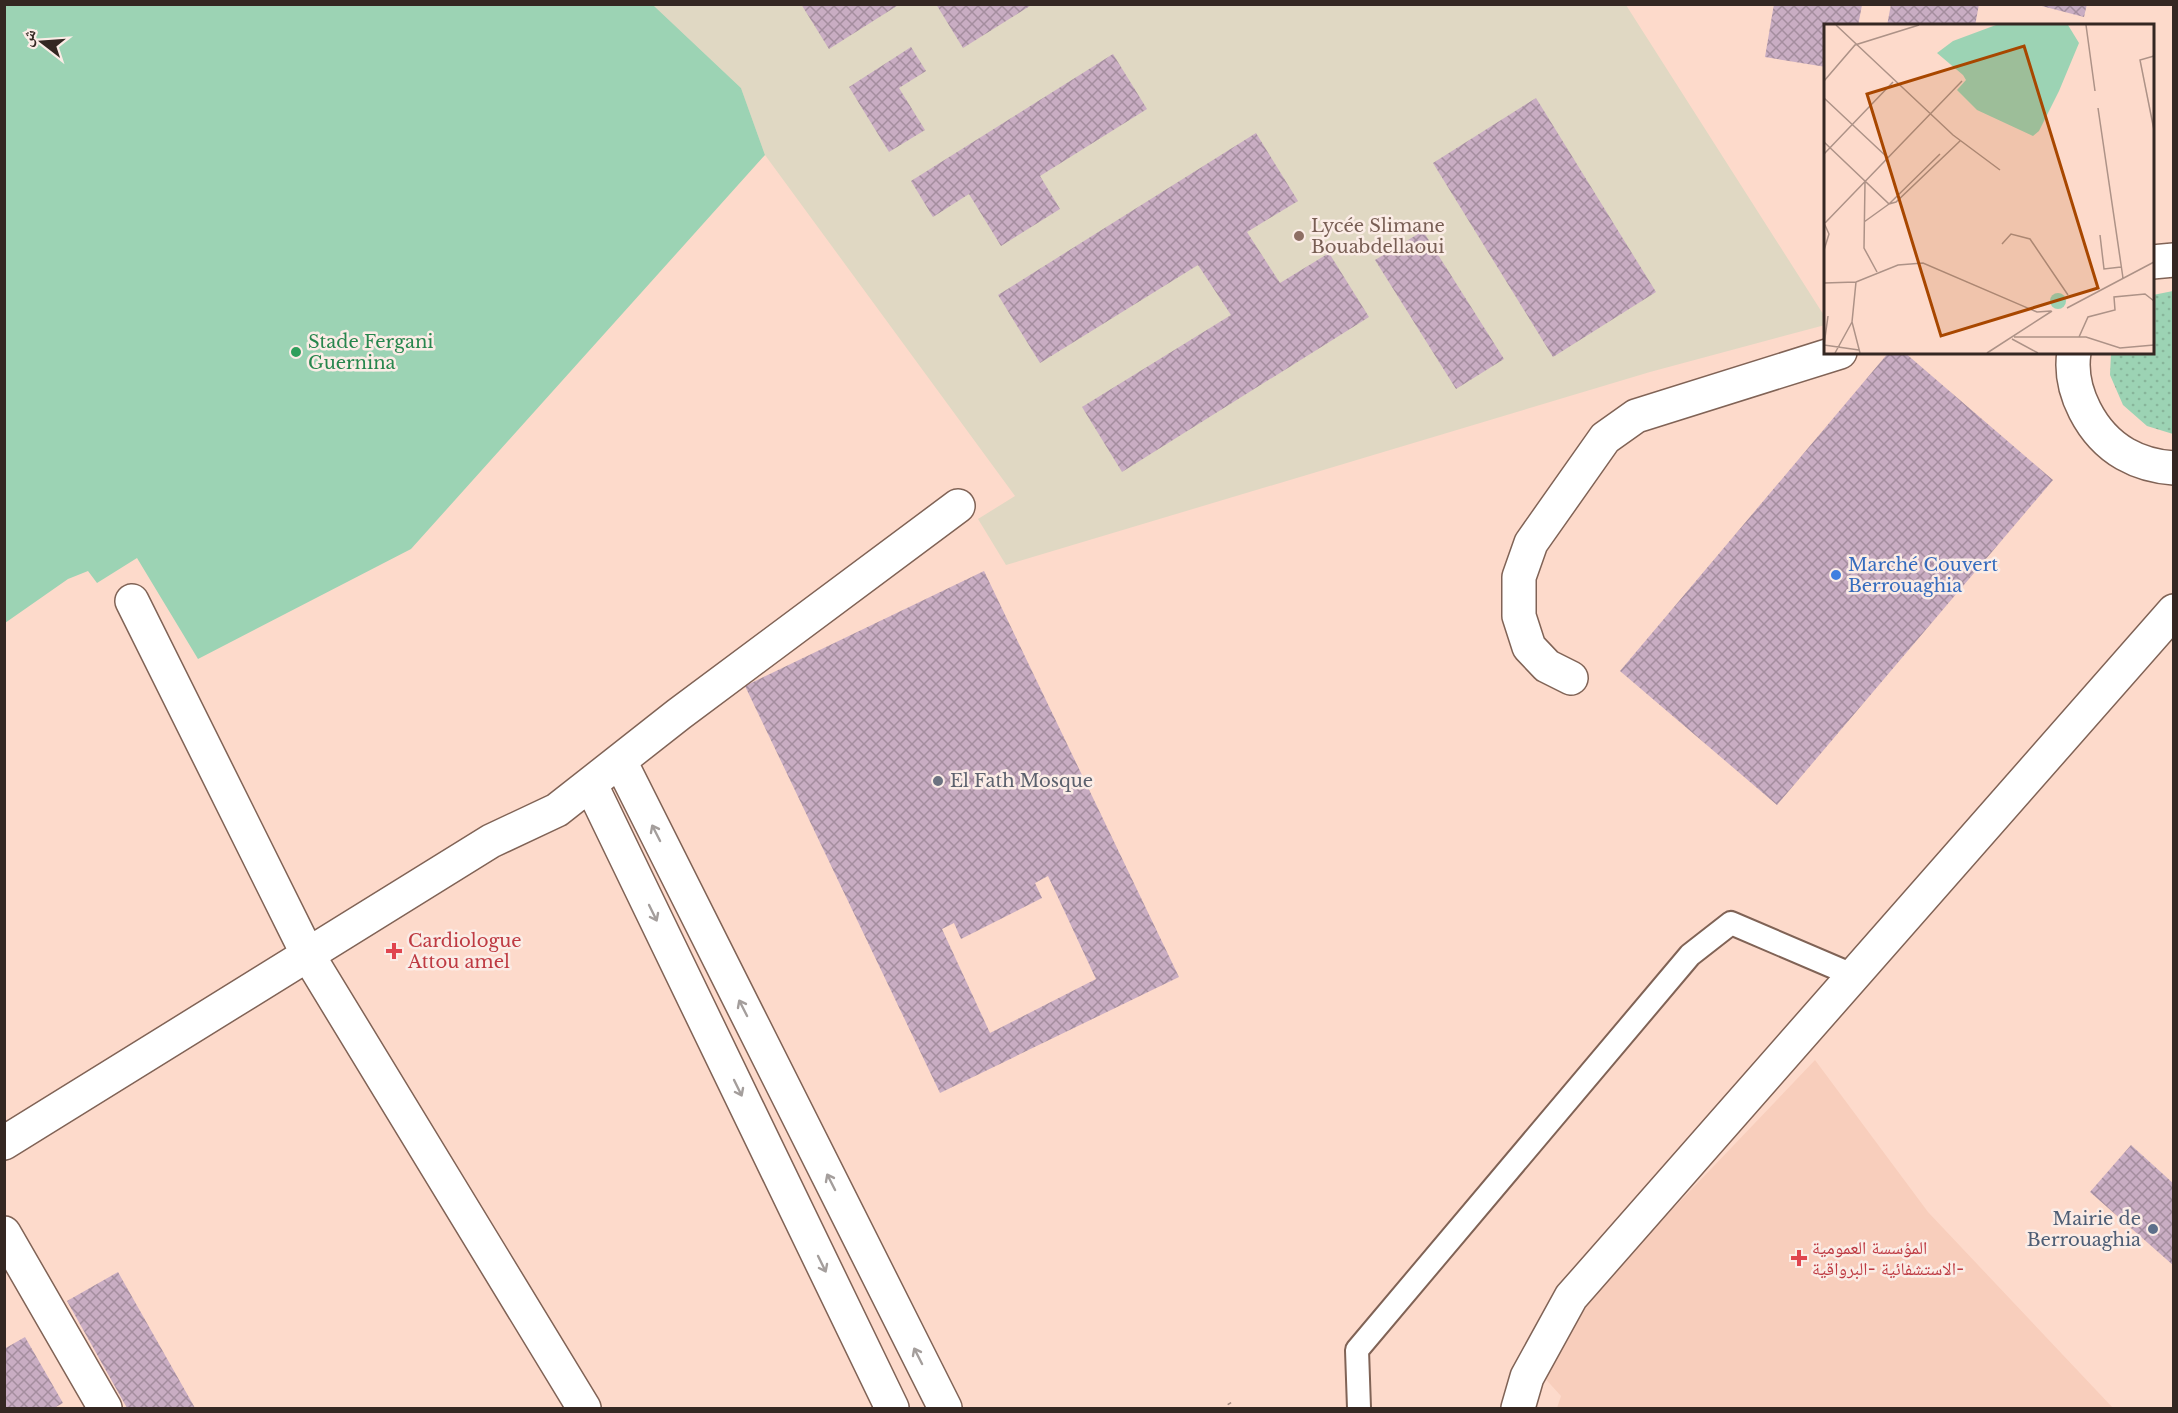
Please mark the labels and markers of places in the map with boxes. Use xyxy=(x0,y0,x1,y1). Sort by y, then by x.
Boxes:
place label: Lycée Slimane Bouabdellaoui xyxy=(1311,215,1445,258)
marker: Lycée Slimane Bouabdellaoui xyxy=(1292,229,1306,243)
place label: Stade Fergani Guernina xyxy=(308,331,433,374)
marker: Stade Fergani Guernina xyxy=(289,345,303,359)
place label: Marché Couvert Berrouaghia xyxy=(1848,554,1998,597)
marker: Marché Couvert Berrouaghia xyxy=(1829,568,1843,582)
place label: El Fath Mosque xyxy=(950,770,1093,792)
marker: El Fath Mosque xyxy=(931,774,945,788)
place label: Cardiologue Attou amel xyxy=(407,930,522,973)
marker: Cardiologue Attou amel xyxy=(385,942,403,960)
place label: Mairie de Berrouaghia xyxy=(2027,1208,2141,1251)
marker: Mairie de Berrouaghia xyxy=(2146,1222,2160,1236)
place label: المؤسسة العمومية الاستشفائية -البرواقية- xyxy=(1812,1237,1964,1280)
marker: المؤسسة العمومية الاستشفائية -البرواقية- xyxy=(1790,1249,1808,1267)

